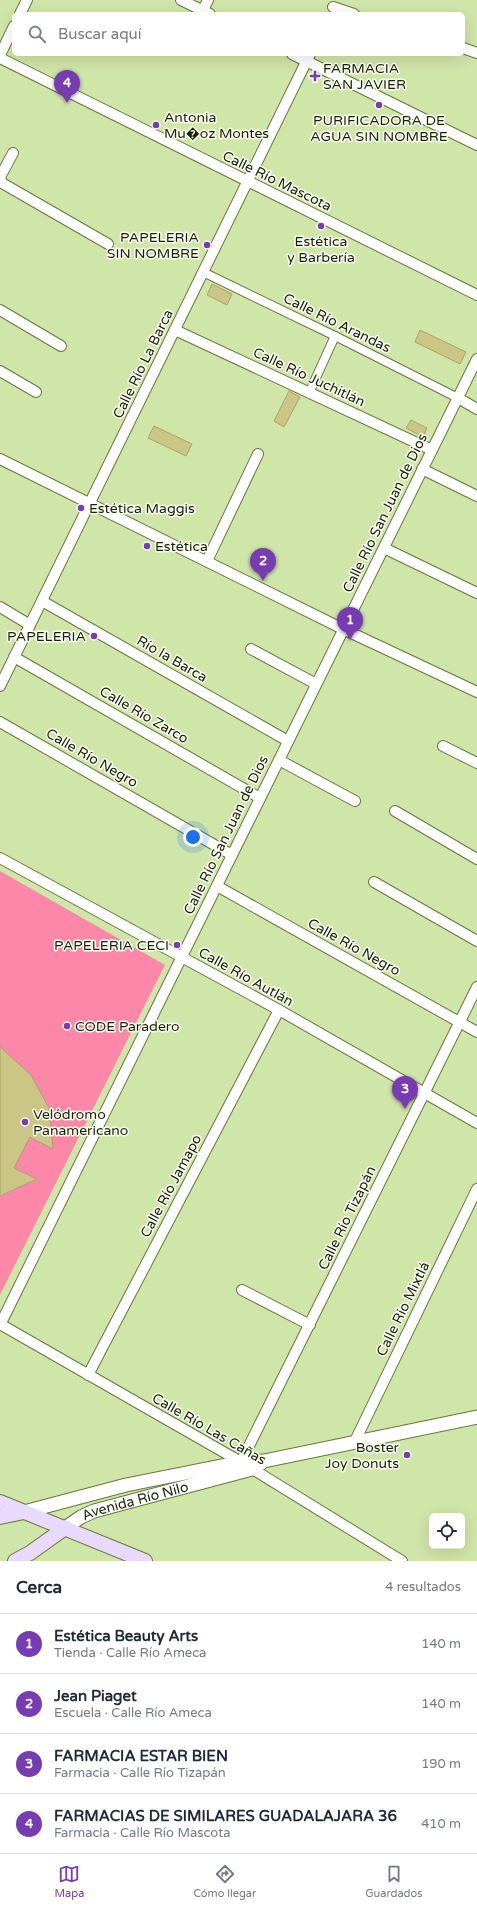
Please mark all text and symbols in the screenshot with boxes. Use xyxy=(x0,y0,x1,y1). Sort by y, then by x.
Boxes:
search box xyxy=(12,12,465,56)
icon: search xyxy=(26,23,48,45)
text: Buscar aquí xyxy=(58,25,141,43)
place label: FARMACIA SAN JAVIER xyxy=(323,60,406,93)
pin: 4 xyxy=(54,70,80,103)
marker: FARMACIA SAN JAVIER xyxy=(310,71,320,81)
marker: PURIFICADORA DE AGUA SIN NOMBRE xyxy=(374,100,384,110)
place label: Antonia Mu�oz Montes xyxy=(164,109,269,142)
place label: PURIFICADORA DE AGUA SIN NOMBRE xyxy=(310,112,448,145)
marker: Antonia Mu�oz Montes xyxy=(151,120,161,130)
street label: Calle Río Mascota xyxy=(220,147,334,215)
marker: Estética y Barbería xyxy=(316,221,326,231)
place label: PAPELERIA SIN NOMBRE xyxy=(107,229,199,262)
place label: Estética y Barbería xyxy=(287,233,355,266)
marker: PAPELERIA SIN NOMBRE xyxy=(202,240,212,250)
street label: Calle Río Arandas xyxy=(281,290,394,356)
street label: Calle Río La Barca xyxy=(109,307,177,421)
street label: Calle Río Juchitlán xyxy=(250,344,368,410)
street label: Calle Río San Juan de Dios xyxy=(339,430,431,595)
place label: Estética Maggis xyxy=(89,500,195,517)
marker: Estética Maggis xyxy=(76,503,86,513)
place label: Estética xyxy=(155,538,208,555)
marker: Estética xyxy=(142,541,152,551)
pin: 2 xyxy=(250,548,276,581)
pin: 1 xyxy=(337,607,363,640)
place label: PAPELERIA xyxy=(7,628,86,645)
marker: PAPELERIA xyxy=(89,631,99,641)
street label: Río la Barca xyxy=(134,632,210,686)
street label: Calle Río Zarco xyxy=(97,683,191,747)
street label: Calle Río Negro xyxy=(43,725,141,791)
street label: Calle Río San Juan de Dios xyxy=(180,752,272,917)
your location xyxy=(183,827,203,847)
street label: Calle Río Negro xyxy=(305,915,403,979)
place label: PAPELERIA CECI xyxy=(54,937,169,954)
marker: PAPELERIA CECI xyxy=(172,940,182,950)
street label: Calle Río Autlán xyxy=(196,944,296,1010)
place label: CODE Paradero xyxy=(75,1018,179,1035)
marker: CODE Paradero xyxy=(62,1021,72,1031)
pin: 3 xyxy=(392,1076,418,1109)
place label: Velódromo Panamericano xyxy=(33,1106,128,1139)
marker: Velódromo Panamericano xyxy=(20,1117,30,1127)
street label: Calle Río Jamapo xyxy=(137,1132,205,1240)
street label: Calle Río Tizapán xyxy=(314,1163,380,1273)
street label: Calle Río Mixtlá xyxy=(373,1259,433,1359)
street label: Calle Río Las Cañas xyxy=(149,1389,269,1469)
place label: Boster Joy Donuts xyxy=(325,1439,400,1472)
marker: Boster Joy Donuts xyxy=(402,1450,412,1460)
street label: Avenida Río Nilo xyxy=(79,1478,190,1524)
map controls xyxy=(429,1513,465,1549)
button: locate xyxy=(429,1513,465,1549)
text: Cerca xyxy=(16,1577,62,1598)
text: 4 resultados xyxy=(385,1579,461,1595)
text: Estética Beauty Arts xyxy=(54,1627,198,1645)
text: 1 xyxy=(25,1636,33,1652)
text: 140 m xyxy=(421,1636,461,1652)
text: Tienda · Calle Río Ameca xyxy=(54,1645,206,1661)
text: Jean Piaget xyxy=(54,1687,137,1705)
text: 2 xyxy=(25,1696,33,1712)
text: 140 m xyxy=(421,1696,461,1712)
text: Escuela · Calle Río Ameca xyxy=(54,1705,212,1721)
text: FARMACIA ESTAR BIEN xyxy=(54,1747,228,1765)
text: 3 xyxy=(25,1756,33,1772)
text: 190 m xyxy=(421,1756,461,1772)
text: Farmacia · Calle Río Tizapán xyxy=(54,1765,226,1781)
text: FARMACIAS DE SIMILARES GUADALAJARA 36 xyxy=(54,1807,397,1825)
text: 4 xyxy=(25,1816,33,1832)
text: 410 m xyxy=(421,1816,461,1832)
text: Farmacia · Calle Río Mascota xyxy=(54,1825,231,1841)
tab: Mapa xyxy=(54,1863,84,1900)
tab: Cómo llegar xyxy=(193,1863,256,1900)
tab: Guardados xyxy=(365,1863,423,1900)

